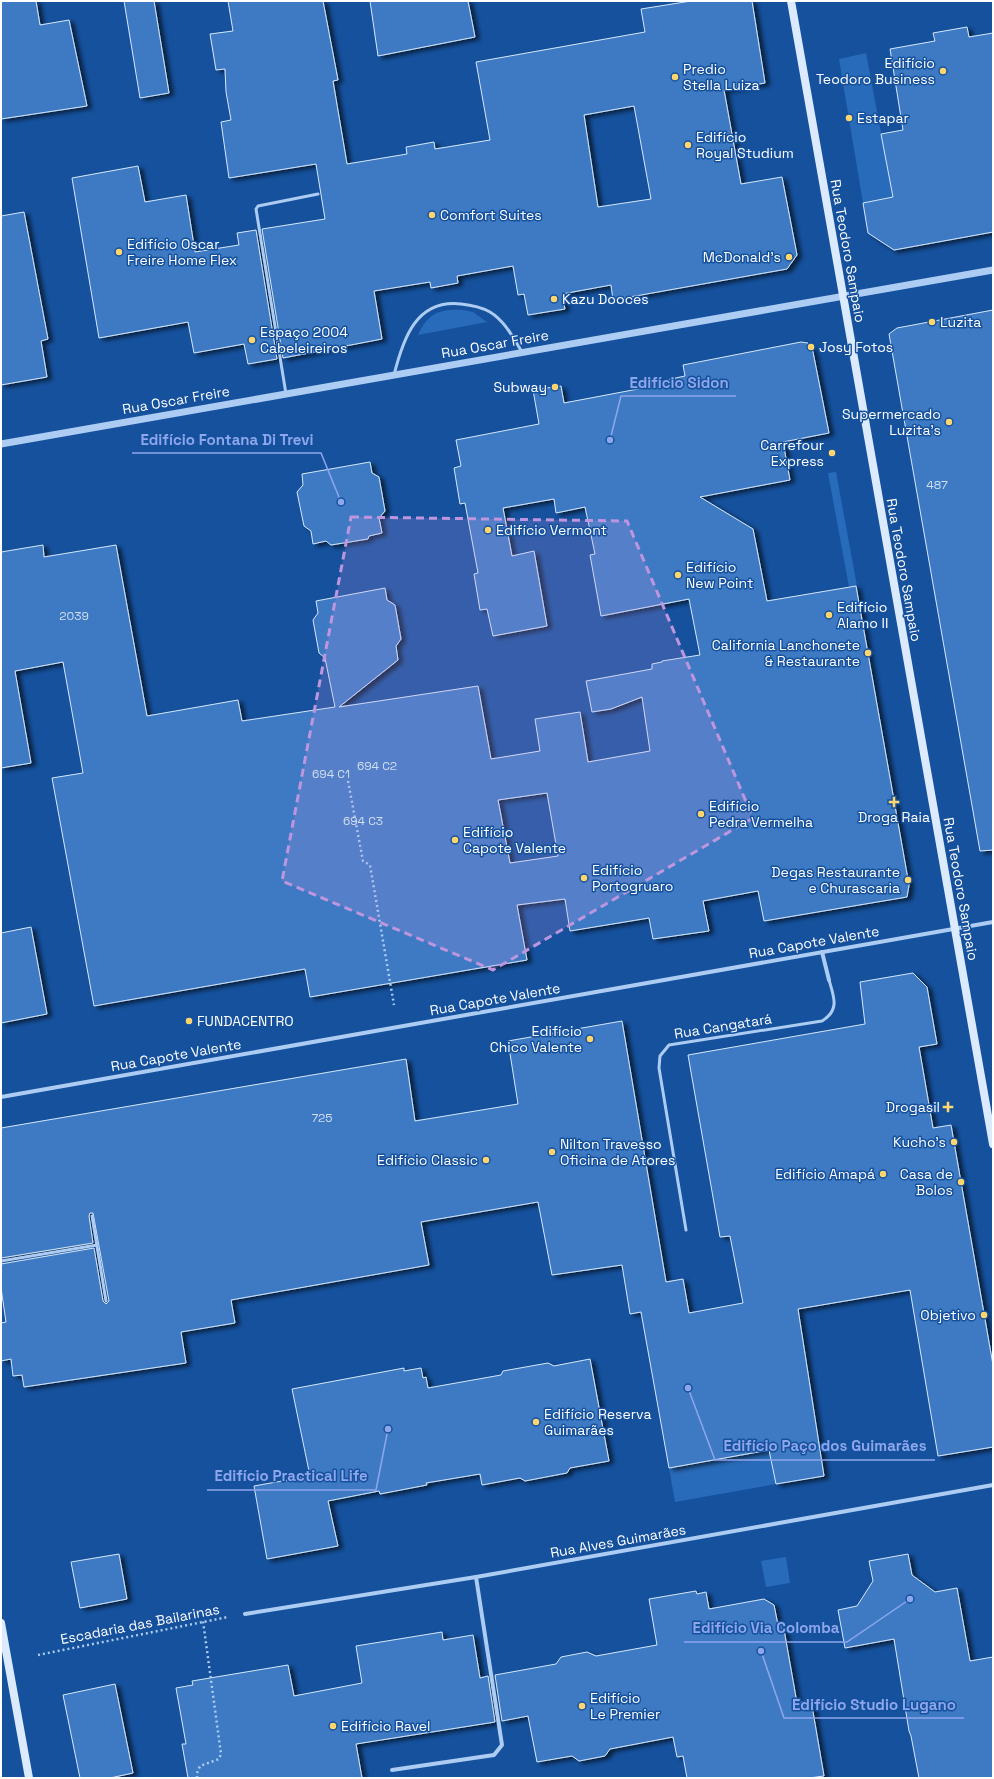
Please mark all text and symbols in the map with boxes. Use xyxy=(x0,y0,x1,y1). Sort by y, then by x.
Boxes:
place label: Edifício Teodoro Business xyxy=(816,54,935,88)
place label: Predio Stella Luiza xyxy=(683,60,759,94)
marker: Edifício Teodoro Business xyxy=(938,66,948,76)
marker: Predio Stella Luiza xyxy=(670,72,680,82)
place label: Estapar xyxy=(857,109,909,127)
marker: Estapar xyxy=(844,113,854,123)
place label: Edifício Royal Studium xyxy=(696,128,794,162)
marker: Edifício Royal Studium xyxy=(683,140,693,150)
street label: Rua Teodoro Sampaio xyxy=(827,178,869,324)
place label: Comfort Suites xyxy=(440,206,542,224)
marker: Comfort Suites xyxy=(427,210,437,220)
place label: Edifício Oscar Freire Home Flex xyxy=(127,235,237,269)
marker: Edifício Oscar Freire Home Flex xyxy=(114,247,124,257)
place label: McDonald's xyxy=(703,248,781,266)
marker: McDonald's xyxy=(784,252,794,262)
place label: Kazu Dooces xyxy=(562,290,649,308)
marker: Kazu Dooces xyxy=(549,294,559,304)
place label: Luzita xyxy=(940,313,981,331)
marker: Luzita xyxy=(927,317,937,327)
place label: Espaço 2004 Cabeleireiros xyxy=(260,323,348,357)
street label: Rua Oscar Freire xyxy=(440,326,550,362)
marker: Espaço 2004 Cabeleireiros xyxy=(247,335,257,345)
place label: Josy Fotos xyxy=(819,338,893,356)
marker: Josy Fotos xyxy=(806,342,816,352)
callout: Edifício Sidon xyxy=(621,369,736,396)
text: Edifício Sidon xyxy=(629,373,729,392)
place label: Subway xyxy=(493,378,547,396)
street label: Rua Oscar Freire xyxy=(121,382,231,418)
marker: Subway xyxy=(550,382,560,392)
place label: Supermercado Luzita's xyxy=(842,405,941,439)
marker: Supermercado Luzita's xyxy=(944,417,954,427)
callout: Edifício Fontana Di Trevi xyxy=(132,426,321,453)
text: Edifício Fontana Di Trevi xyxy=(140,430,314,449)
place label: Carrefour Express xyxy=(760,436,824,470)
marker: Carrefour Express xyxy=(827,448,837,458)
house number: 487 xyxy=(926,477,948,493)
street label: Rua Teodoro Sampaio xyxy=(883,497,925,643)
place label: Edifício Vermont xyxy=(496,521,607,539)
marker: Edifício Vermont xyxy=(483,525,493,535)
place label: Edifício New Point xyxy=(686,558,753,592)
marker: Edifício New Point xyxy=(673,570,683,580)
place label: Edifício Alamo II xyxy=(837,598,888,632)
house number: 2039 xyxy=(59,608,89,624)
marker: Edifício Alamo II xyxy=(824,610,834,620)
place label: California Lanchonete & Restaurante xyxy=(712,636,860,670)
marker: California Lanchonete & Restaurante xyxy=(863,648,873,658)
house number: 694 C2 xyxy=(357,758,397,774)
house number: 694 C1 xyxy=(312,766,350,782)
place label: Edifício Pedra Vermelha xyxy=(709,797,813,831)
marker: Droga Raia xyxy=(889,797,899,807)
place label: Droga Raia xyxy=(858,808,930,826)
marker: Edifício Pedra Vermelha xyxy=(696,809,706,819)
house number: 694 C3 xyxy=(343,813,383,829)
street label: Rua Teodoro Sampaio xyxy=(940,816,982,962)
place label: Edifício Capote Valente xyxy=(463,823,566,857)
marker: Edifício Capote Valente xyxy=(450,835,460,845)
place label: Edifício Portogruaro xyxy=(592,861,674,895)
place label: Degas Restaurante e Churascaria xyxy=(771,863,900,897)
marker: Edifício Portogruaro xyxy=(579,873,589,883)
marker: Degas Restaurante e Churascaria xyxy=(903,875,913,885)
street label: Rua Capote Valente xyxy=(747,922,881,962)
street label: Rua Capote Valente xyxy=(428,979,562,1019)
street label: Rua Cangatará xyxy=(673,1009,773,1043)
place label: FUNDACENTRO xyxy=(197,1012,294,1030)
marker: FUNDACENTRO xyxy=(184,1016,194,1026)
place label: Edifício Chico Valente xyxy=(490,1022,582,1056)
marker: Edifício Chico Valente xyxy=(585,1034,595,1044)
street label: Rua Capote Valente xyxy=(109,1035,243,1075)
place label: Drogasil xyxy=(886,1098,940,1116)
marker: Drogasil xyxy=(943,1102,953,1112)
house number: 725 xyxy=(311,1110,333,1126)
place label: Kucho's xyxy=(893,1133,946,1151)
place label: Nilton Travesso Oficina de Atores xyxy=(560,1135,675,1169)
marker: Kucho's xyxy=(949,1137,959,1147)
marker: Nilton Travesso Oficina de Atores xyxy=(547,1147,557,1157)
place label: Edifício Classic xyxy=(377,1151,478,1169)
marker: Edifício Classic xyxy=(481,1155,491,1165)
place label: Edifício Amapá xyxy=(775,1165,875,1183)
place label: Casa de Bolos xyxy=(900,1165,953,1199)
marker: Edifício Amapá xyxy=(878,1169,888,1179)
marker: Casa de Bolos xyxy=(956,1177,966,1187)
place label: Objetivo xyxy=(920,1306,976,1324)
marker: Objetivo xyxy=(979,1310,989,1320)
place label: Edifício Reserva Guimarães xyxy=(544,1405,651,1439)
marker: Edifício Reserva Guimarães xyxy=(531,1417,541,1427)
callout: Edifício Paço dos Guimarães xyxy=(715,1433,935,1460)
text: Edifício Paço dos Guimarães xyxy=(723,1436,927,1455)
callout: Edifício Practical Life xyxy=(207,1463,376,1490)
text: Edifício Practical Life xyxy=(214,1466,368,1485)
street label: Rua Alves Guimarães xyxy=(549,1520,687,1562)
street label: Escadaria das Bailarinas xyxy=(59,1600,221,1648)
callout: Edifício Via Colomba xyxy=(684,1615,847,1642)
text: Edifício Via Colomba xyxy=(693,1618,840,1637)
place label: Edifício Le Premier xyxy=(590,1689,660,1723)
callout: Edifício Studio Lugano xyxy=(784,1691,964,1718)
text: Edifício Studio Lugano xyxy=(792,1695,956,1714)
marker: Edifício Le Premier xyxy=(577,1701,587,1711)
place label: Edifício Ravel xyxy=(341,1717,431,1735)
marker: Edifício Ravel xyxy=(328,1721,338,1731)

